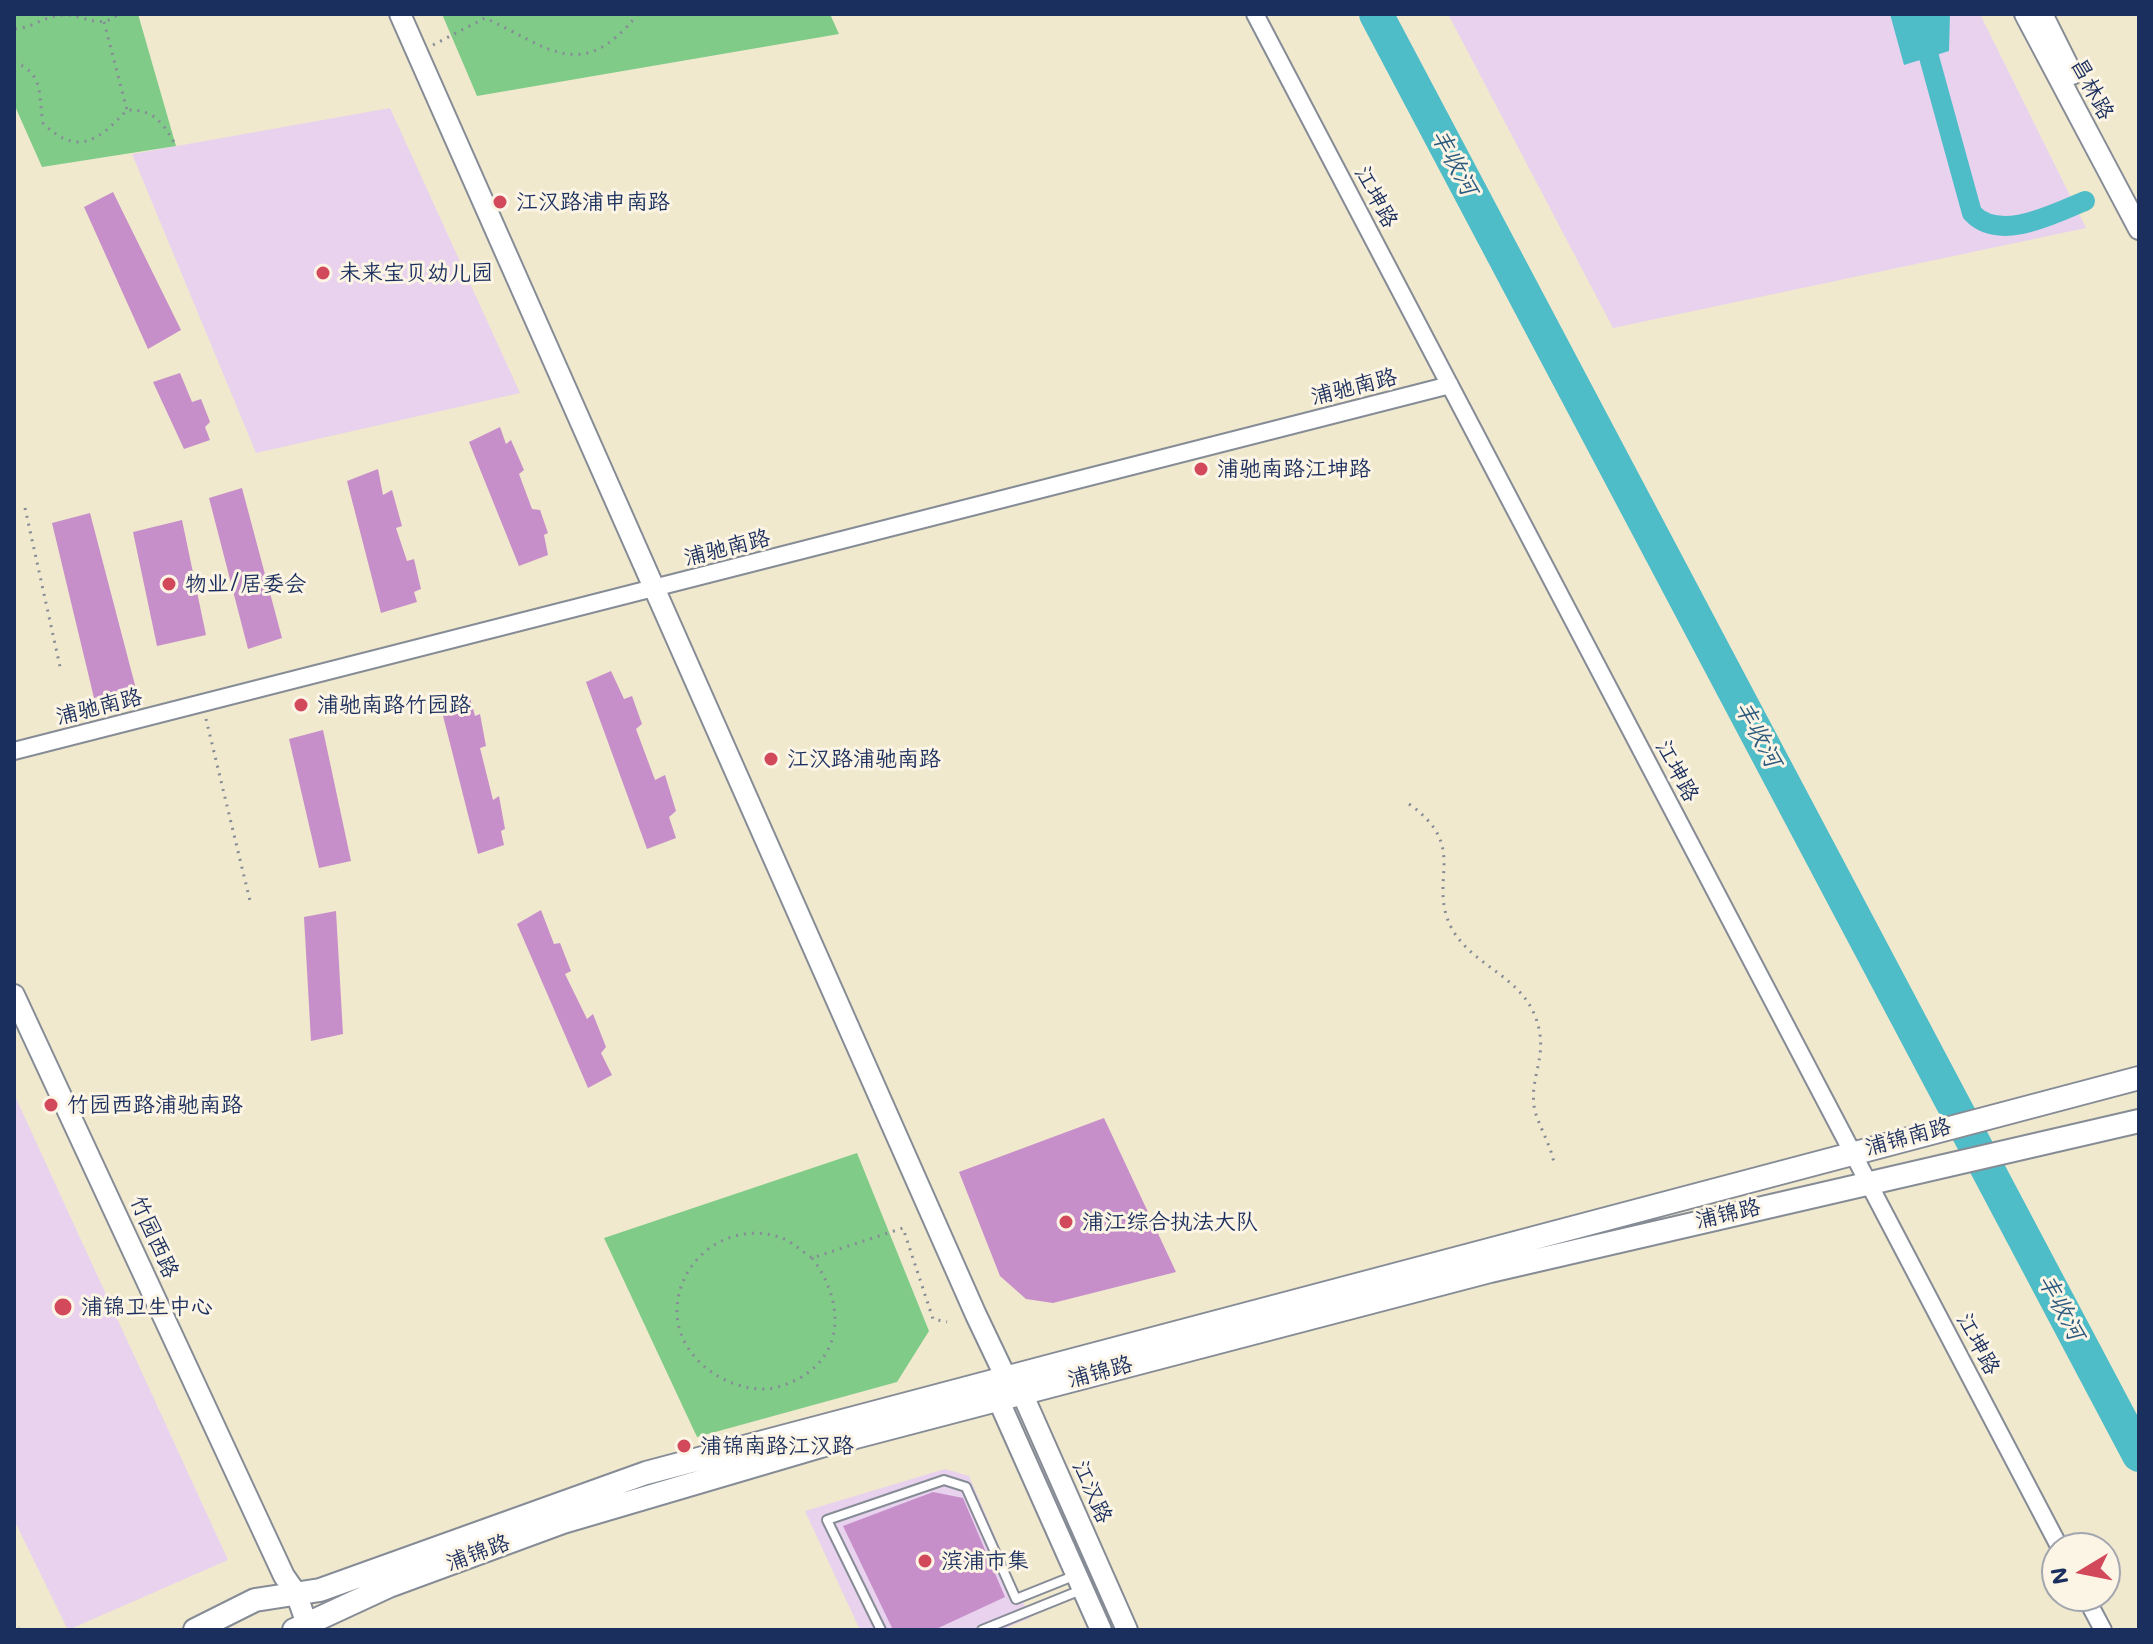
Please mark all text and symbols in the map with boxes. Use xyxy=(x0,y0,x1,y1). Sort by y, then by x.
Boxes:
street label: 昌林路 xyxy=(2065,54,2119,124)
water label: 丰收河 xyxy=(1424,123,1484,201)
street label: 江坤路 xyxy=(1349,162,1403,232)
place label: 江汉路浦申南路 xyxy=(516,189,670,215)
marker: 江汉路浦申南路 xyxy=(491,193,509,211)
place label: 未来宝贝幼儿园 xyxy=(339,260,493,286)
marker: 未来宝贝幼儿园 xyxy=(314,264,332,282)
street label: 浦驰南路 xyxy=(1308,364,1400,410)
place label: 浦驰南路江坤路 xyxy=(1217,456,1371,482)
marker: 浦驰南路江坤路 xyxy=(1192,460,1210,478)
street label: 浦驰南路 xyxy=(681,525,773,571)
place label: 物业/居委会 xyxy=(185,571,307,597)
marker: 物业/居委会 xyxy=(160,575,178,593)
street label: 浦驰南路 xyxy=(53,684,145,730)
place label: 浦驰南路竹园路 xyxy=(317,692,471,718)
water label: 丰收河 xyxy=(1728,695,1788,773)
marker: 浦驰南路竹园路 xyxy=(292,696,310,714)
street label: 江坤路 xyxy=(1650,736,1704,806)
place label: 江汉路浦驰南路 xyxy=(787,746,941,772)
marker: 江汉路浦驰南路 xyxy=(762,750,780,768)
place label: 竹园西路浦驰南路 xyxy=(67,1092,243,1118)
marker: 竹园西路浦驰南路 xyxy=(42,1096,60,1114)
street label: 浦锦南路 xyxy=(1862,1113,1954,1161)
street label: 竹园西路 xyxy=(124,1191,184,1283)
street label: 浦锦路 xyxy=(1693,1194,1763,1234)
place label: 浦江综合执法大队 xyxy=(1082,1209,1258,1235)
marker: 浦江综合执法大队 xyxy=(1057,1213,1075,1231)
water label: 丰收河 xyxy=(2031,1268,2091,1346)
place label: 浦锦卫生中心 xyxy=(81,1294,213,1320)
marker: 浦锦卫生中心 xyxy=(52,1296,74,1318)
street label: 江坤路 xyxy=(1951,1309,2005,1379)
street label: 浦锦路 xyxy=(1065,1351,1135,1393)
place label: 浦锦南路江汉路 xyxy=(700,1433,854,1459)
marker: 浦锦南路江汉路 xyxy=(675,1437,693,1455)
street label: 江汉路 xyxy=(1067,1456,1117,1528)
street label: 浦锦路 xyxy=(442,1529,514,1577)
north arrow xyxy=(2041,1532,2121,1612)
place label: 滨浦市集 xyxy=(941,1548,1029,1574)
marker: 滨浦市集 xyxy=(916,1552,934,1570)
text: N xyxy=(2043,1565,2075,1587)

